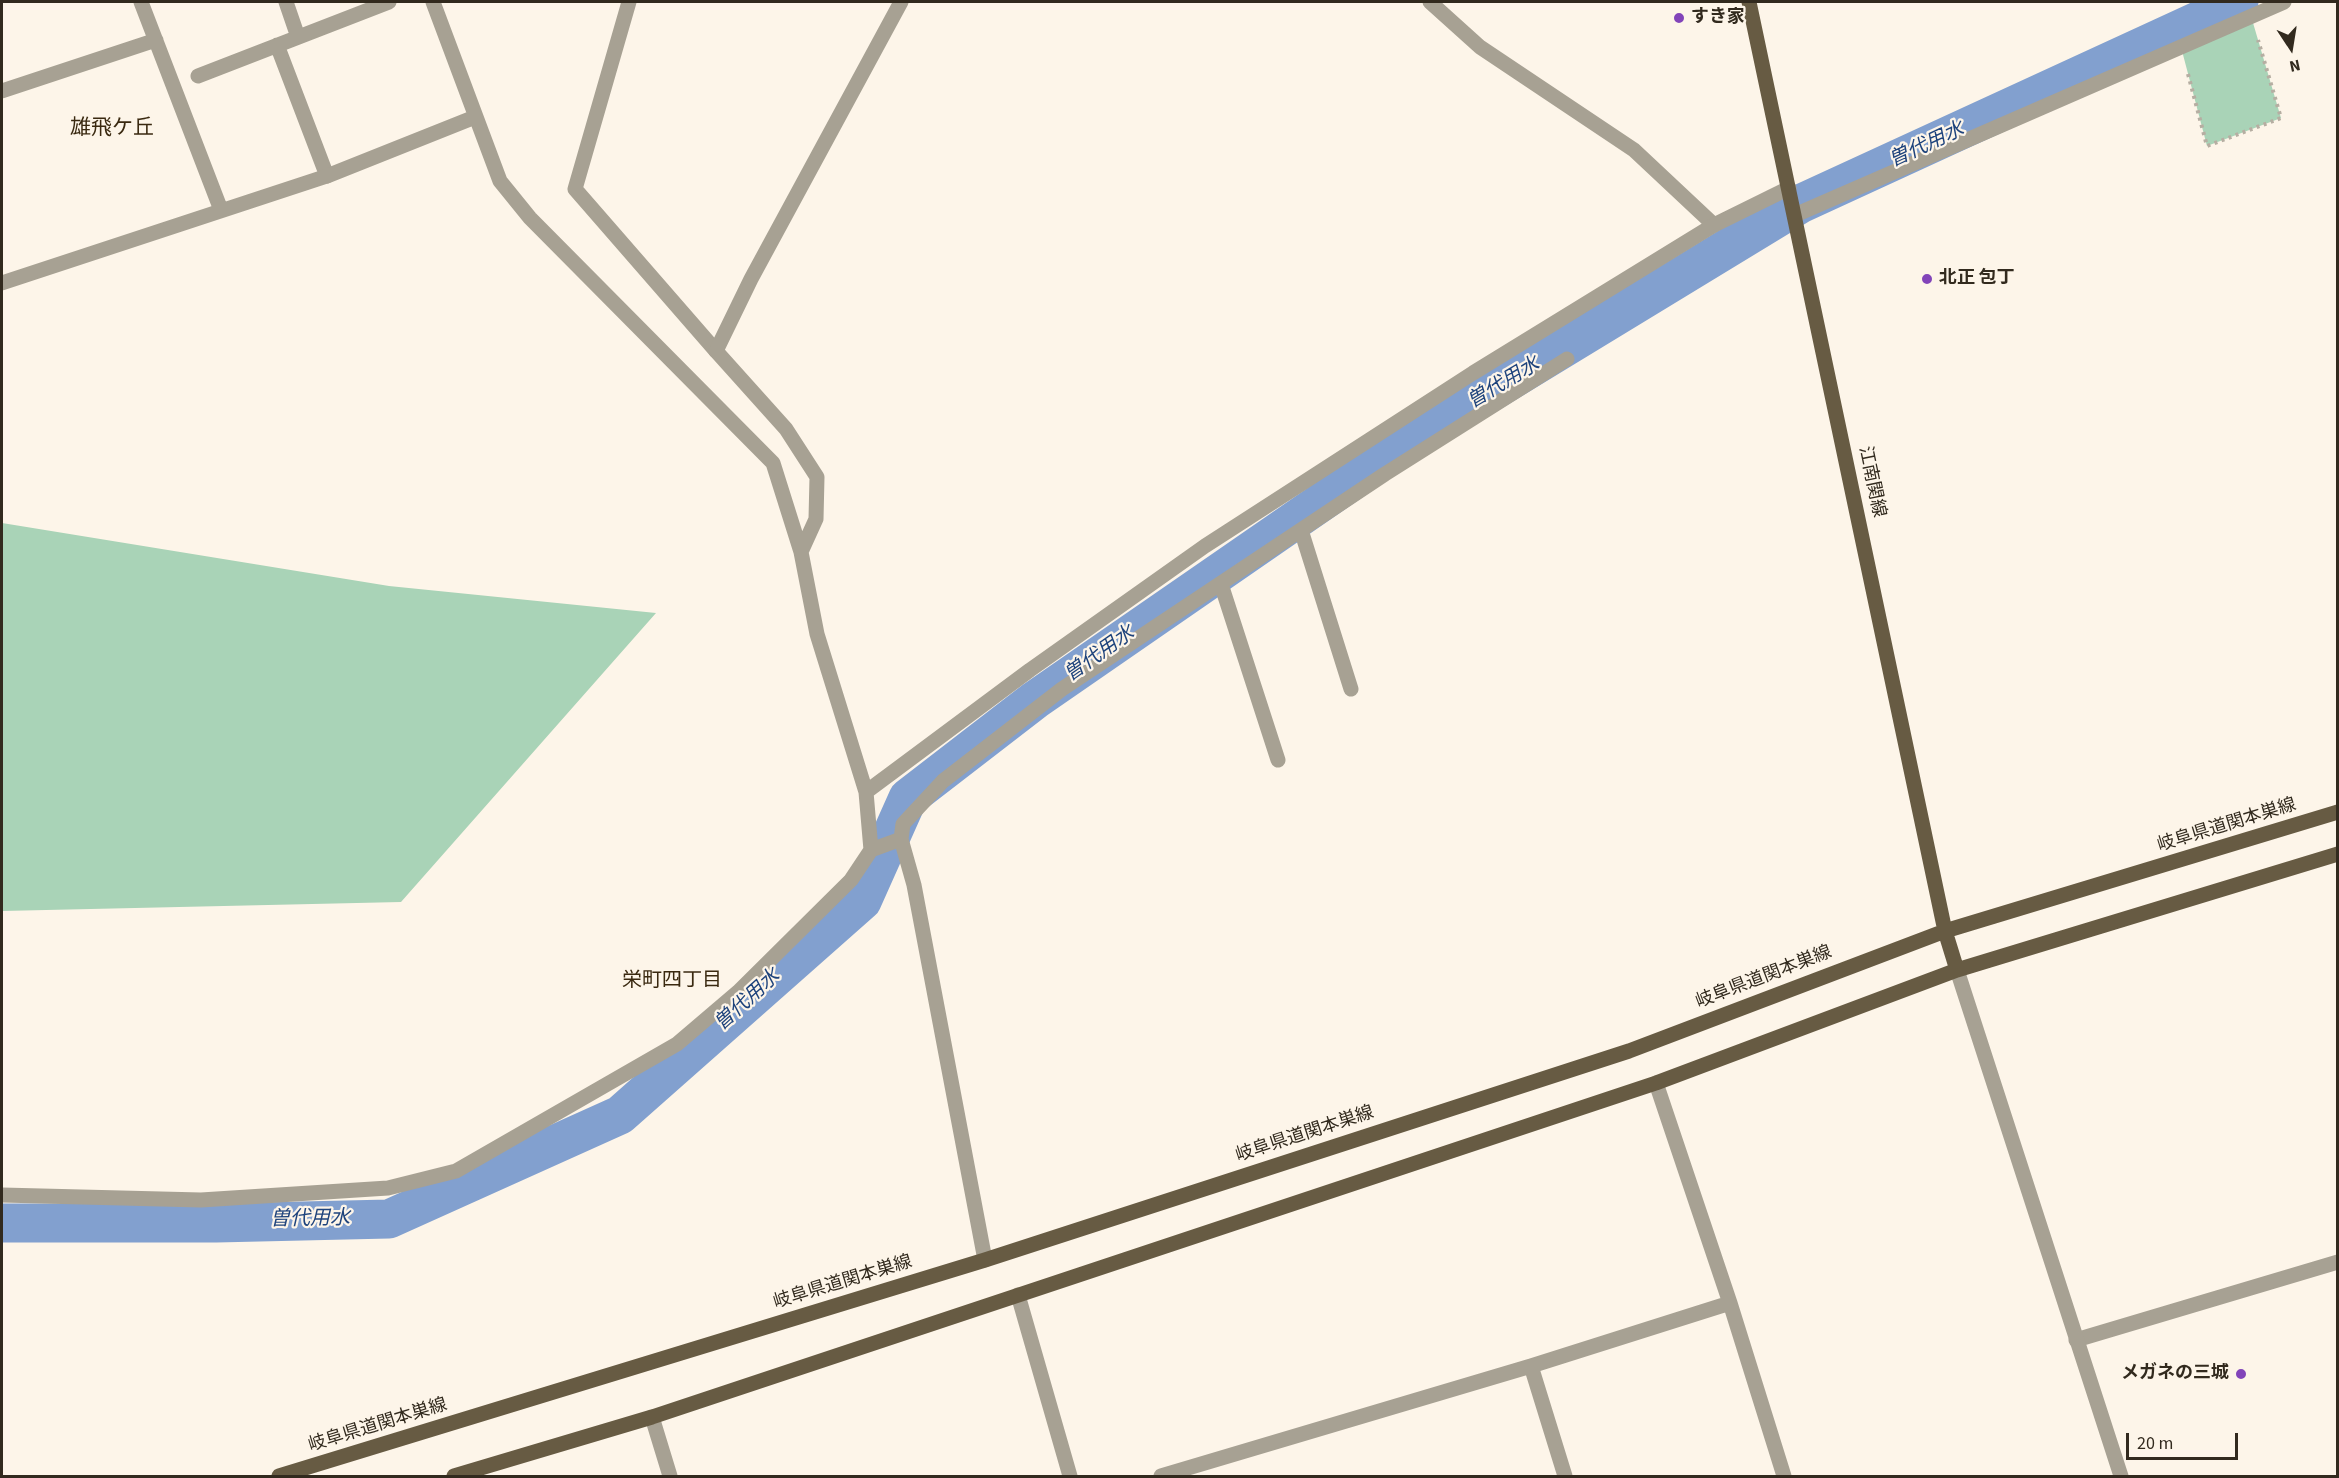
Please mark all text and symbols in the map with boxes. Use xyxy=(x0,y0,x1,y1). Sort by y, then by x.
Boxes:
place label: すき家 xyxy=(1691,7,1745,29)
marker: すき家 xyxy=(1672,11,1686,25)
north arrow xyxy=(2261,18,2321,78)
text: N xyxy=(2287,54,2302,77)
district label: 雄飛ケ丘 xyxy=(70,116,154,142)
water label: 曽代用水 xyxy=(1886,118,1968,174)
place label: 北正 包丁 xyxy=(1939,268,2015,290)
marker: 北正 包丁 xyxy=(1920,272,1934,286)
water label: 曽代用水 xyxy=(1464,353,1544,415)
street label: 江南関線 xyxy=(1853,445,1889,519)
water label: 曽代用水 xyxy=(1060,622,1140,688)
street label: 岐阜県道関本巣線 xyxy=(2155,795,2299,857)
street label: 岐阜県道関本巣線 xyxy=(1693,942,1835,1014)
water label: 曽代用水 xyxy=(710,965,786,1037)
district label: 栄町四丁目 xyxy=(622,970,722,994)
street label: 岐阜県道関本巣線 xyxy=(1233,1102,1377,1168)
water label: 曽代用水 xyxy=(270,1207,350,1233)
street label: 岐阜県道関本巣線 xyxy=(771,1252,915,1314)
place label: メガネの三城 xyxy=(2121,1363,2229,1385)
marker: メガネの三城 xyxy=(2234,1367,2248,1381)
street label: 岐阜県道関本巣線 xyxy=(306,1395,450,1457)
scale bar xyxy=(2129,1421,2242,1459)
text: 20 m xyxy=(2137,1431,2173,1456)

